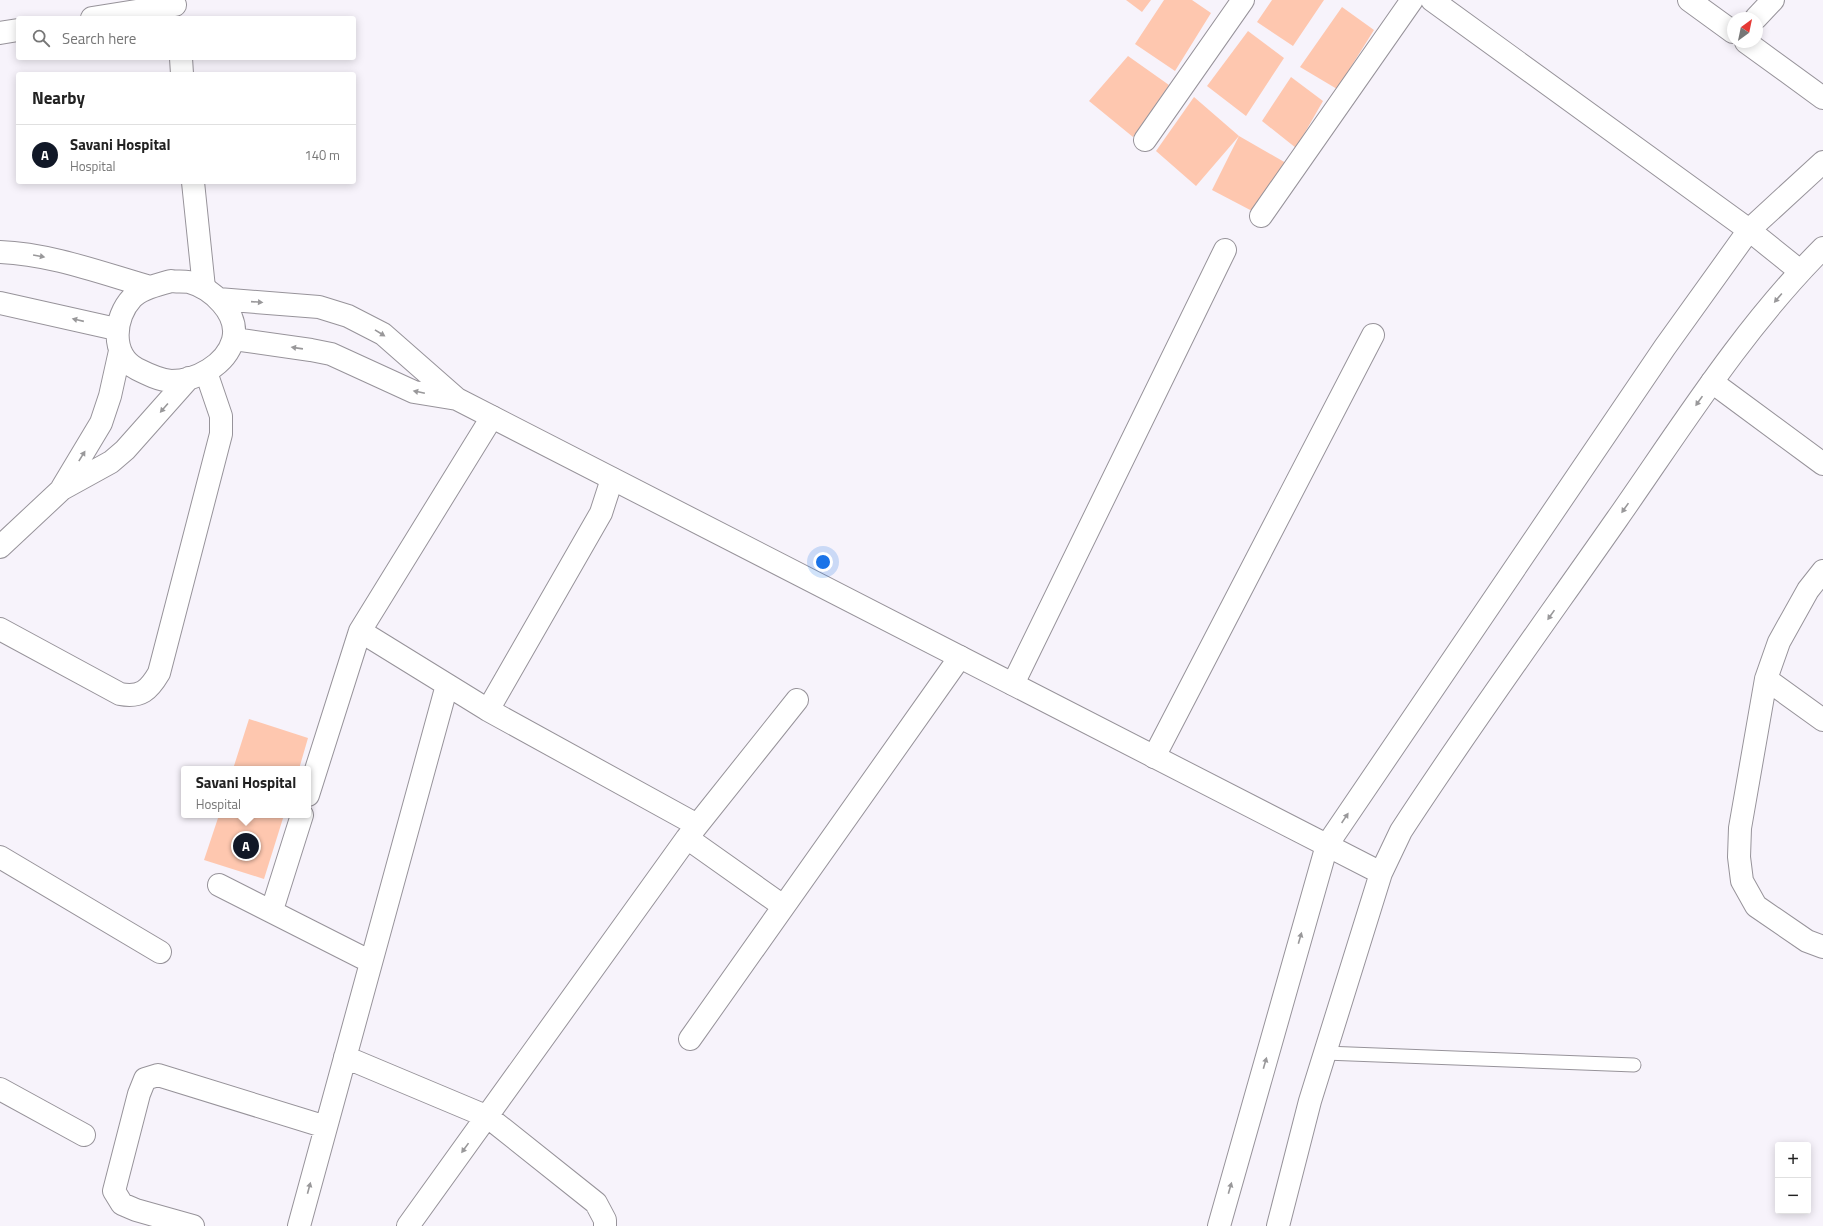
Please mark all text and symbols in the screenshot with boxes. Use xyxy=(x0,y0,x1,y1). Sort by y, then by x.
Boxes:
north arrow xyxy=(1727,12,1763,48)
search box xyxy=(16,16,356,60)
icon: search xyxy=(30,27,52,49)
text: Search here xyxy=(62,27,136,50)
text: Nearby xyxy=(32,85,85,111)
text: Savani Hospital xyxy=(70,133,171,156)
text: A xyxy=(41,145,49,165)
text: 140 m xyxy=(304,145,340,165)
text: Hospital xyxy=(70,156,115,176)
one-way arrow xyxy=(33,254,45,260)
one-way arrow xyxy=(1773,292,1782,303)
one-way arrow xyxy=(251,298,263,305)
one-way arrow xyxy=(72,317,85,323)
one-way arrow xyxy=(375,330,386,337)
one-way arrow xyxy=(291,345,303,351)
one-way arrow xyxy=(413,389,425,395)
one-way arrow xyxy=(1695,396,1703,406)
one-way arrow xyxy=(159,402,168,413)
one-way arrow xyxy=(79,450,86,462)
one-way arrow xyxy=(1621,503,1629,513)
your location xyxy=(813,552,833,572)
one-way arrow xyxy=(1547,609,1555,620)
popup xyxy=(181,766,311,818)
text: Savani Hospital xyxy=(196,771,296,794)
text: Hospital xyxy=(196,794,241,814)
one-way arrow xyxy=(1341,812,1349,823)
pin: A xyxy=(233,831,259,861)
one-way arrow xyxy=(1297,932,1303,944)
one-way arrow xyxy=(1262,1057,1268,1069)
map controls xyxy=(1775,1142,1811,1214)
button: + xyxy=(1775,1142,1811,1178)
one-way arrow xyxy=(461,1143,470,1154)
button: − xyxy=(1775,1178,1811,1214)
one-way arrow xyxy=(306,1182,312,1194)
one-way arrow xyxy=(1227,1182,1233,1194)

